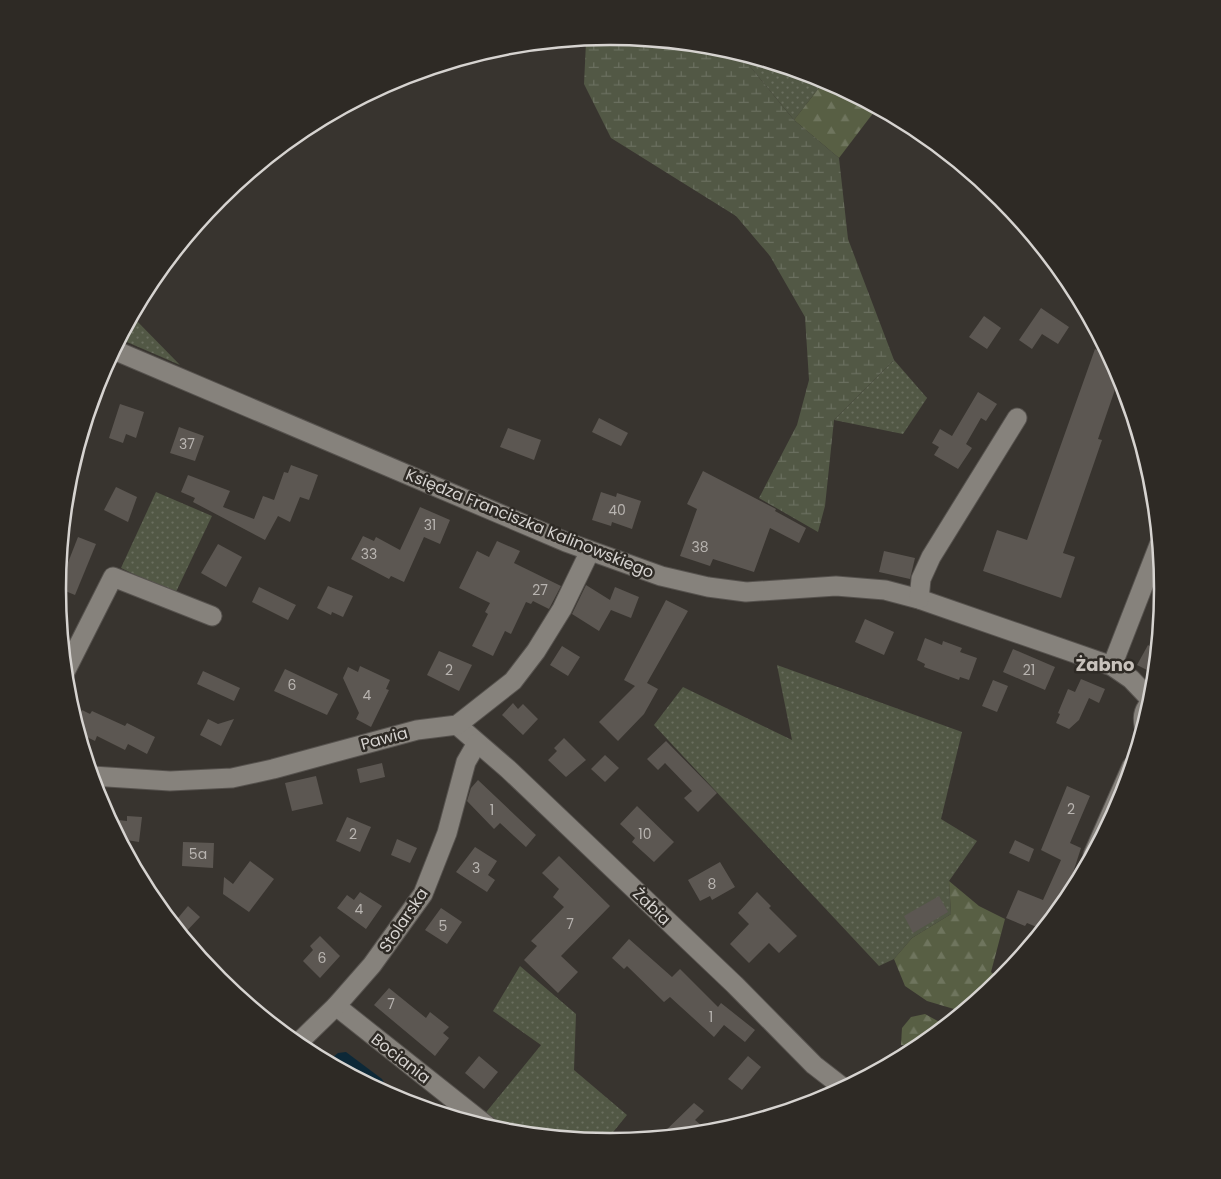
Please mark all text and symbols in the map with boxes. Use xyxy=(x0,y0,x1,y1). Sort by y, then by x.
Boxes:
house number: 37 xyxy=(179,434,195,454)
street label: Księdza Franciszka Kalinowskiego xyxy=(402,463,657,584)
house number: 40 xyxy=(608,500,626,520)
house number: 31 xyxy=(424,515,436,535)
house number: 38 xyxy=(691,537,709,557)
house number: 33 xyxy=(361,544,377,564)
house number: 27 xyxy=(532,580,548,600)
district label: Żabno xyxy=(1076,652,1134,677)
house number: 2 xyxy=(445,660,453,680)
house number: 21 xyxy=(1023,660,1035,680)
house number: 6 xyxy=(288,675,297,695)
house number: 4 xyxy=(363,685,372,705)
street label: Pawia xyxy=(358,721,410,756)
house number: 2 xyxy=(1067,799,1075,819)
house number: 1 xyxy=(490,800,494,820)
house number: 2 xyxy=(349,824,357,844)
house number: 10 xyxy=(638,824,652,844)
house number: 5a xyxy=(189,844,207,864)
house number: 3 xyxy=(472,858,480,878)
house number: 8 xyxy=(708,874,717,894)
street label: Żabia xyxy=(627,882,676,930)
street label: Stolarska xyxy=(373,883,434,957)
house number: 4 xyxy=(355,899,364,919)
house number: 7 xyxy=(566,914,574,934)
house number: 5 xyxy=(439,916,447,936)
house number: 6 xyxy=(318,948,327,968)
house number: 7 xyxy=(387,994,395,1014)
house number: 1 xyxy=(709,1007,713,1027)
street label: Bociania xyxy=(366,1028,435,1089)

